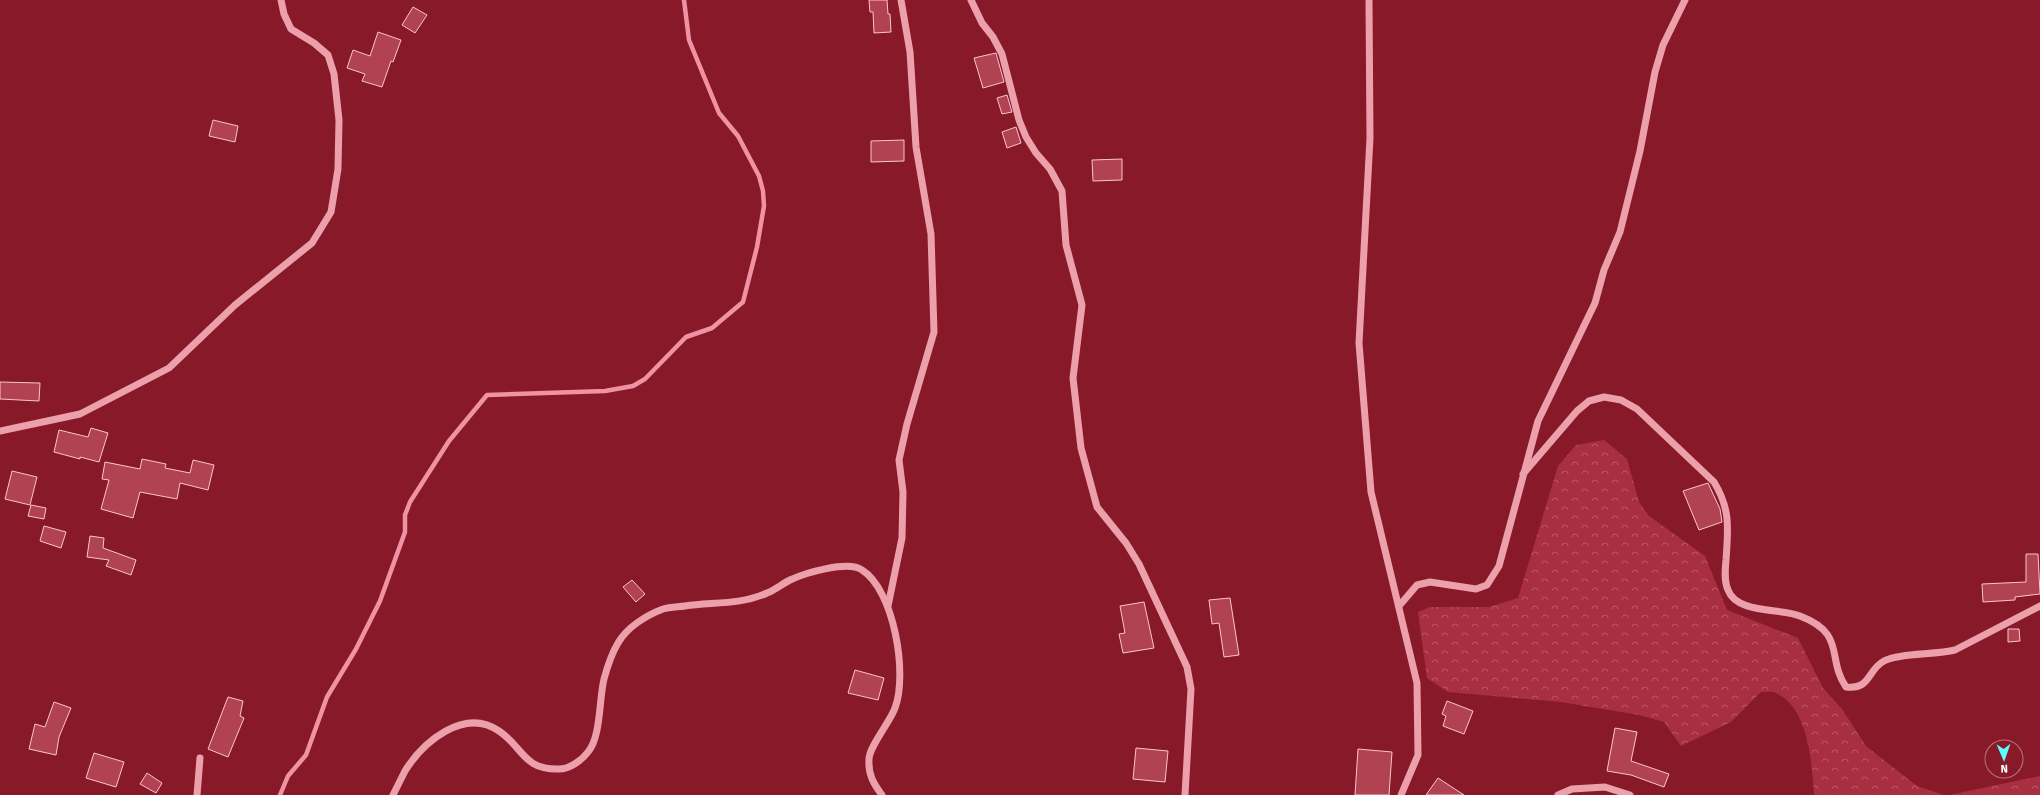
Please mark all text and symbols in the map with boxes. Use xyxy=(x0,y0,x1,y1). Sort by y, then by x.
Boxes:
north arrow xyxy=(1984,739,2024,779)
text: N xyxy=(2000,762,2008,775)

